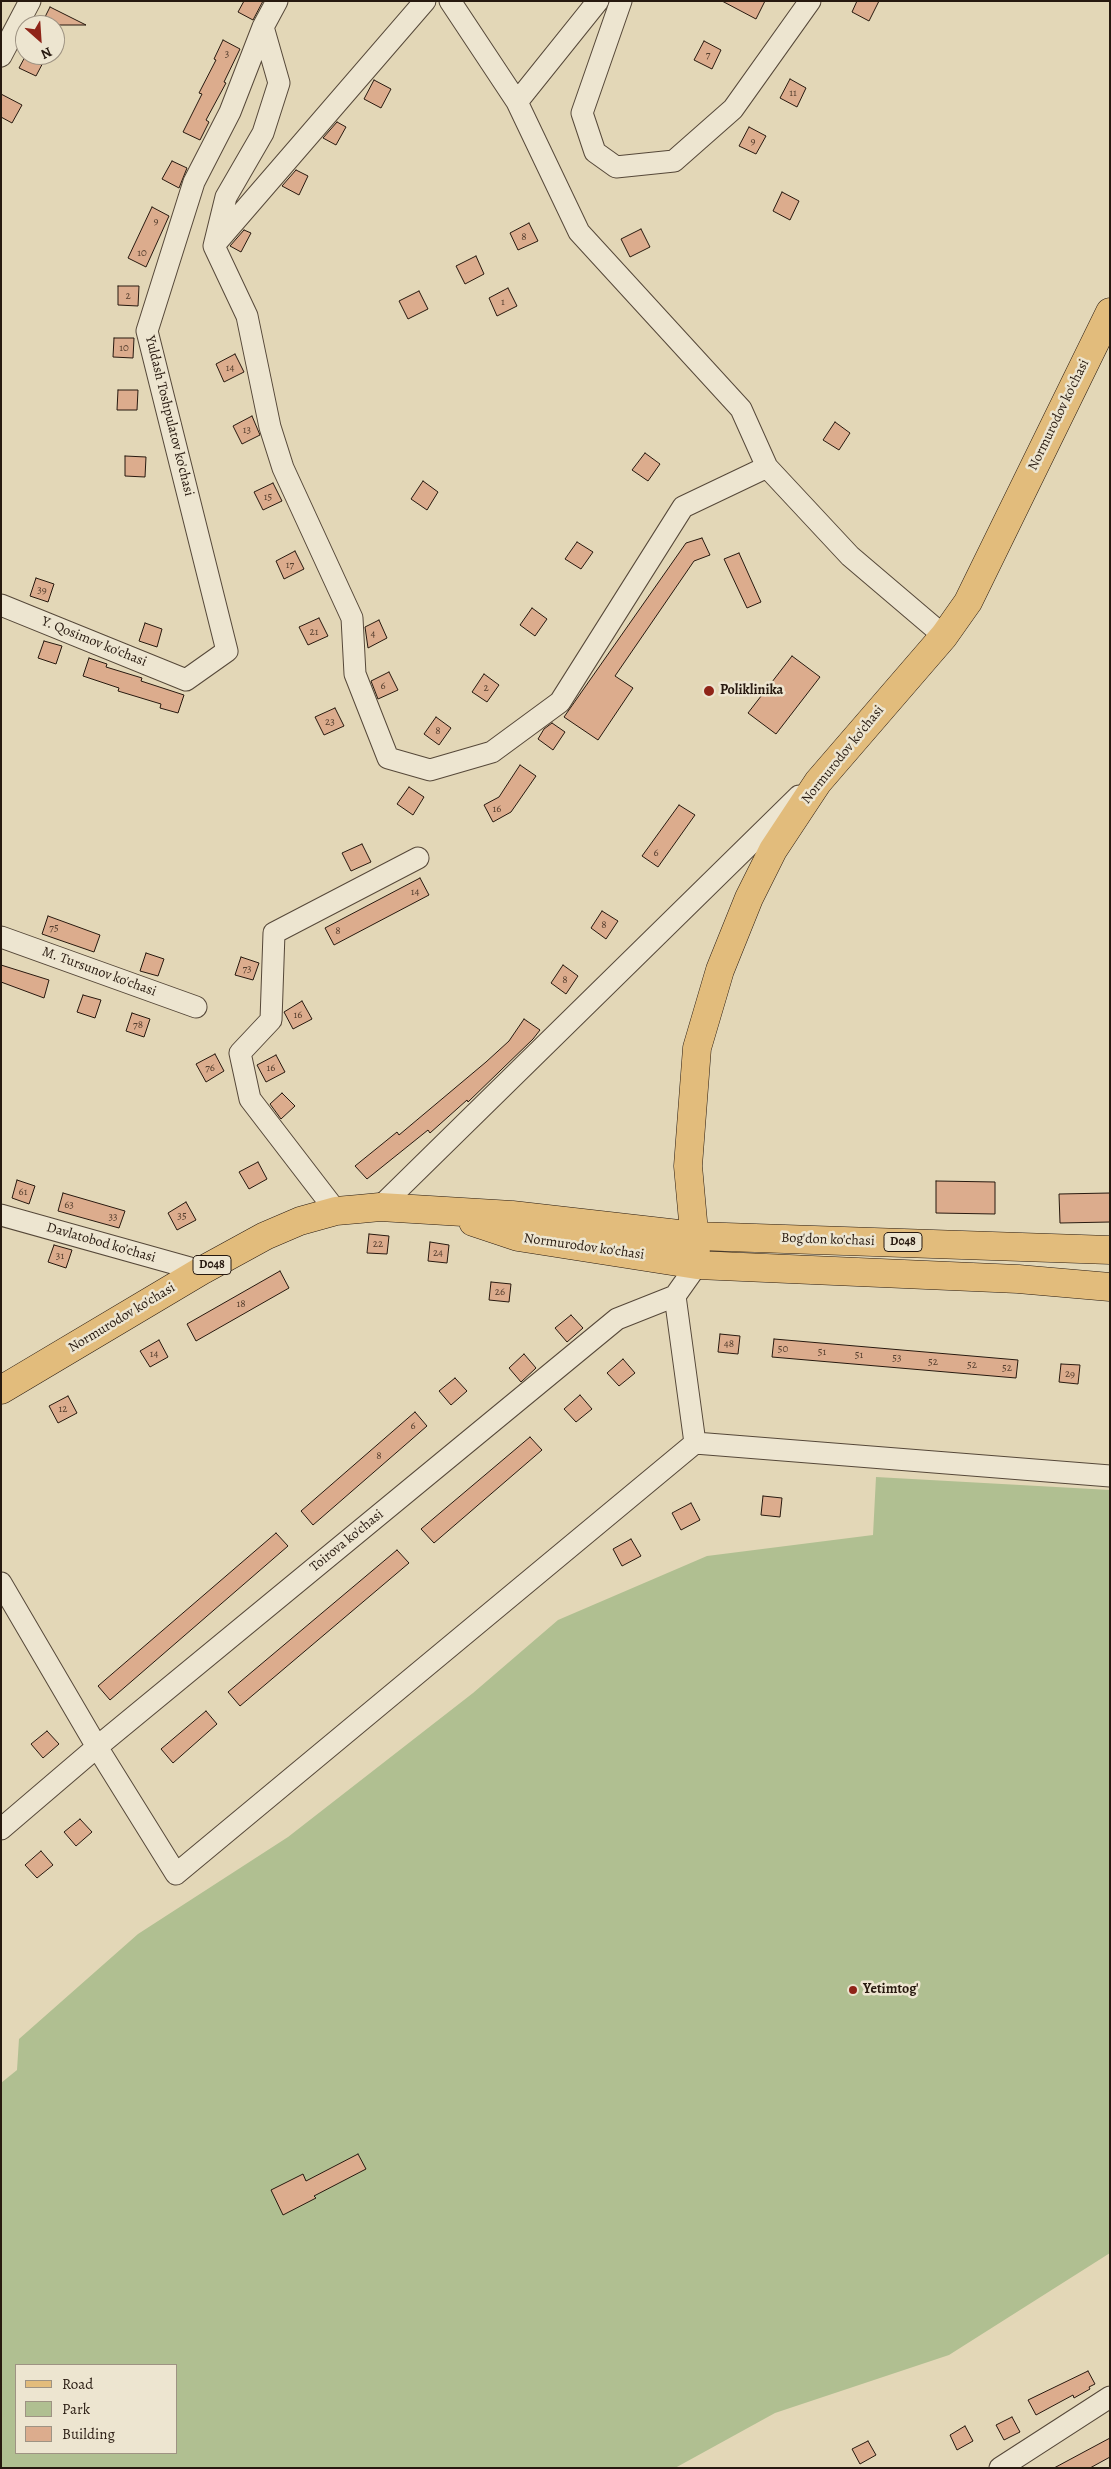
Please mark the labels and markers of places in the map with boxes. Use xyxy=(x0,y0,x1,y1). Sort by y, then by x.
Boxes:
place label: Poliklinika xyxy=(720,683,783,699)
marker: Poliklinika xyxy=(702,684,716,698)
place label: Yetimtog' xyxy=(863,1982,918,1998)
marker: Yetimtog' xyxy=(847,1984,859,1996)

